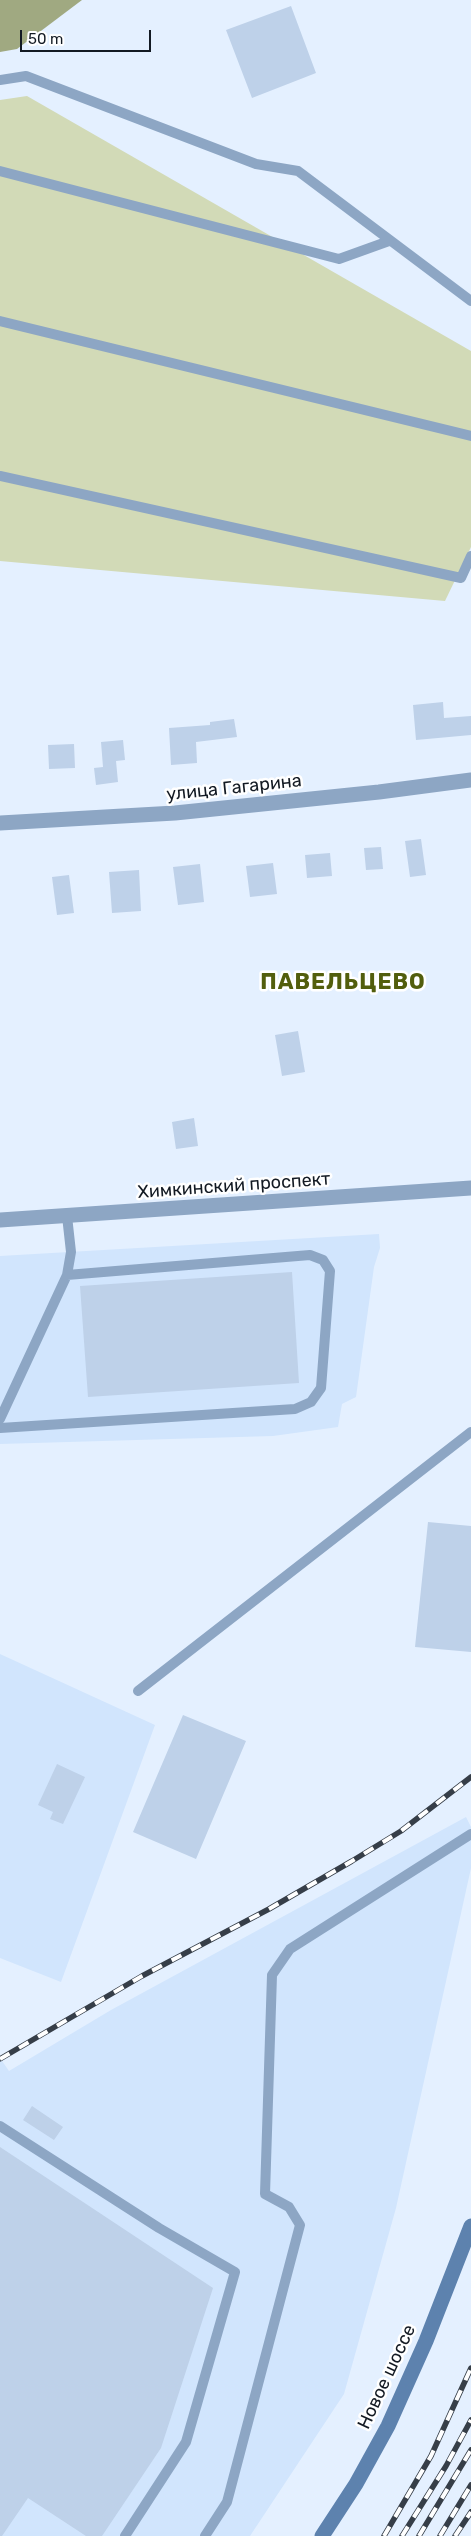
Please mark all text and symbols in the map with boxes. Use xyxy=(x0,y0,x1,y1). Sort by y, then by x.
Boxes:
scale bar xyxy=(22,20,154,52)
text: 50 m xyxy=(28,30,63,48)
street label: улица Гагарина xyxy=(165,770,303,806)
district label: ПАВЕЛЬЦЕВО xyxy=(259,970,427,996)
street label: Химкинский проспект xyxy=(137,1168,331,1204)
street label: Новое шоссе xyxy=(353,2321,421,2433)

